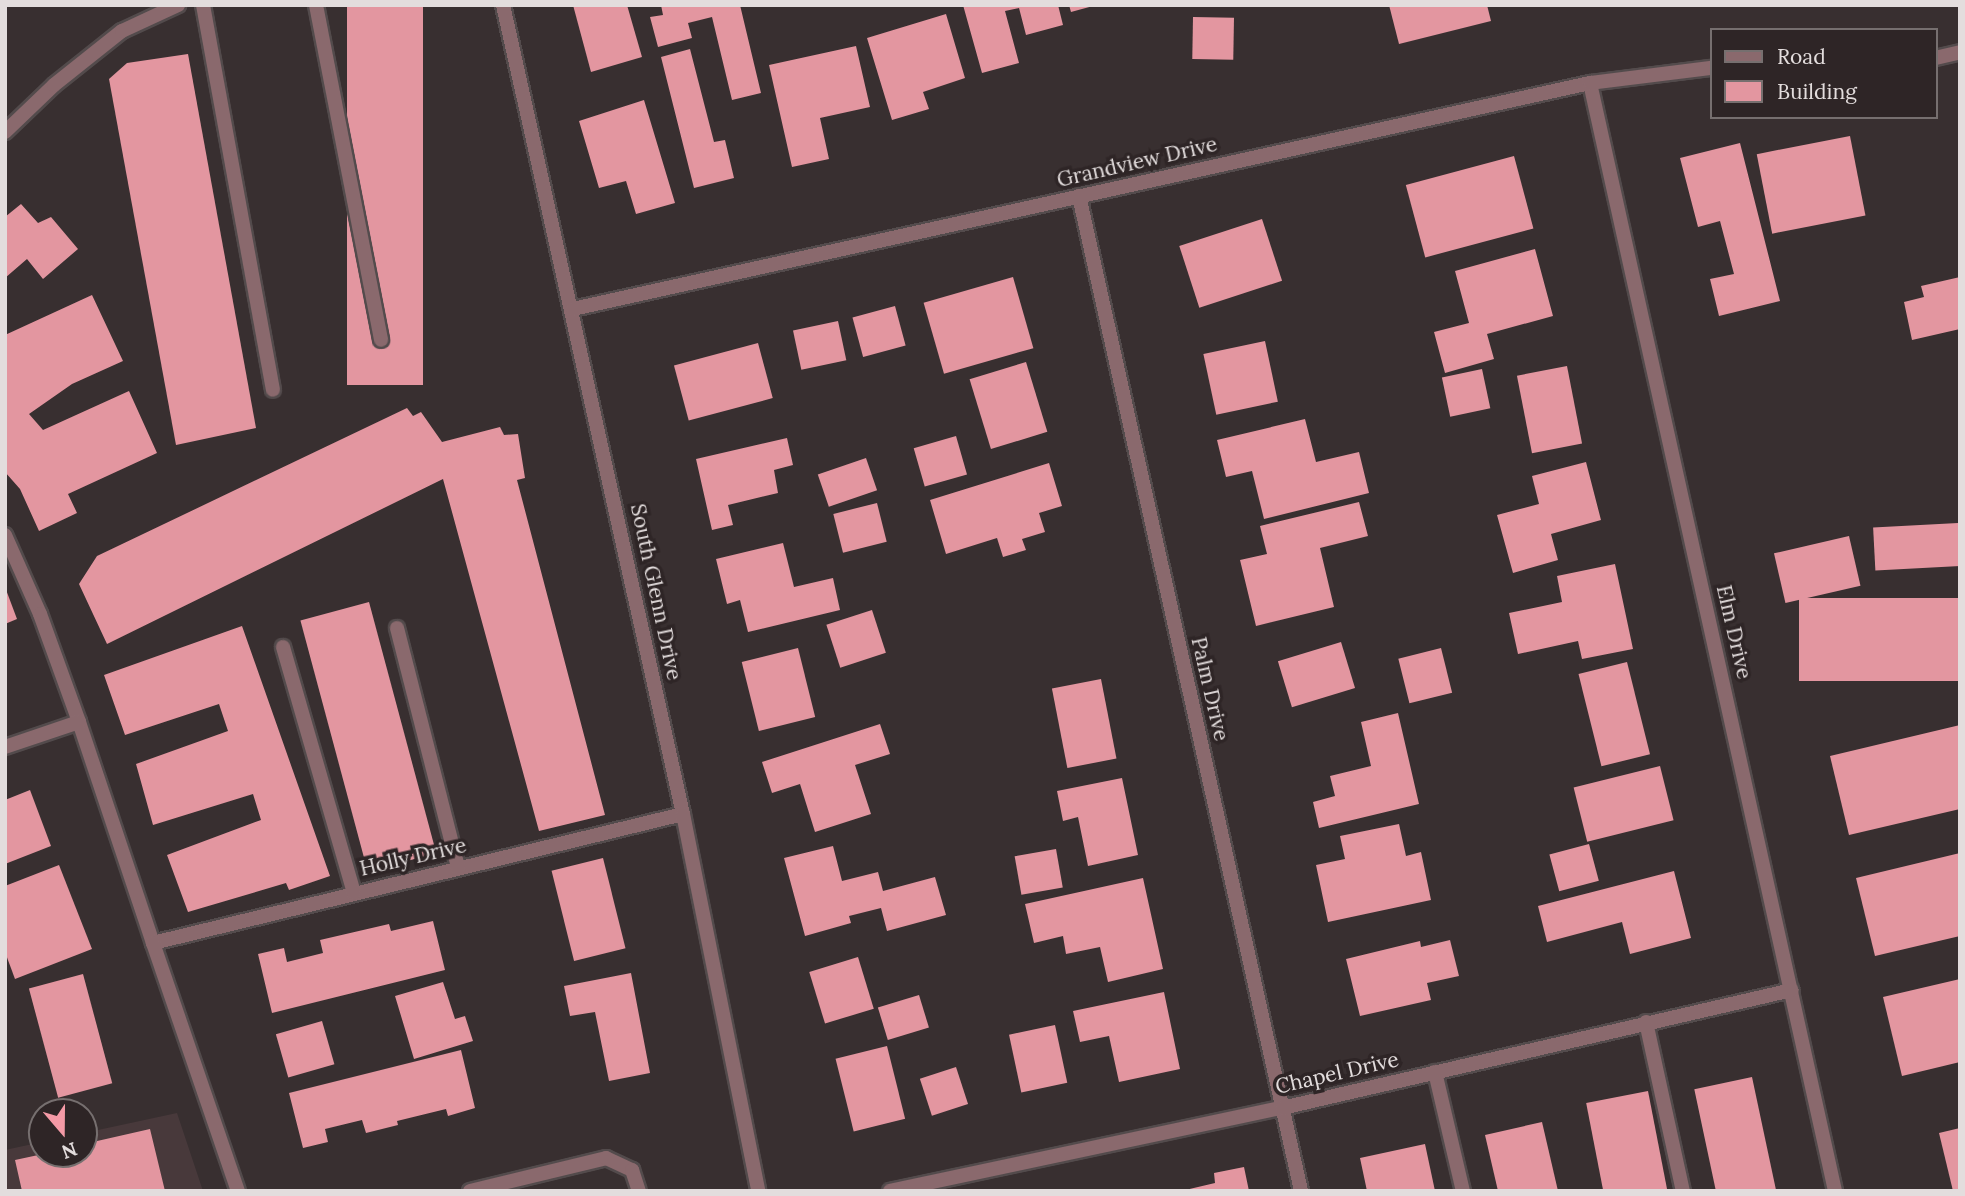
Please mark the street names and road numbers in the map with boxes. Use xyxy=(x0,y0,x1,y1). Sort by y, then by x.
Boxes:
street label: Grandview Drive xyxy=(1054,131,1220,193)
street label: South Glenn Drive xyxy=(625,502,687,682)
street label: Elm Drive xyxy=(1711,583,1757,681)
street label: Palm Drive xyxy=(1186,635,1234,743)
street label: Holly Drive xyxy=(357,833,469,881)
street label: Chapel Drive xyxy=(1273,1047,1401,1099)

